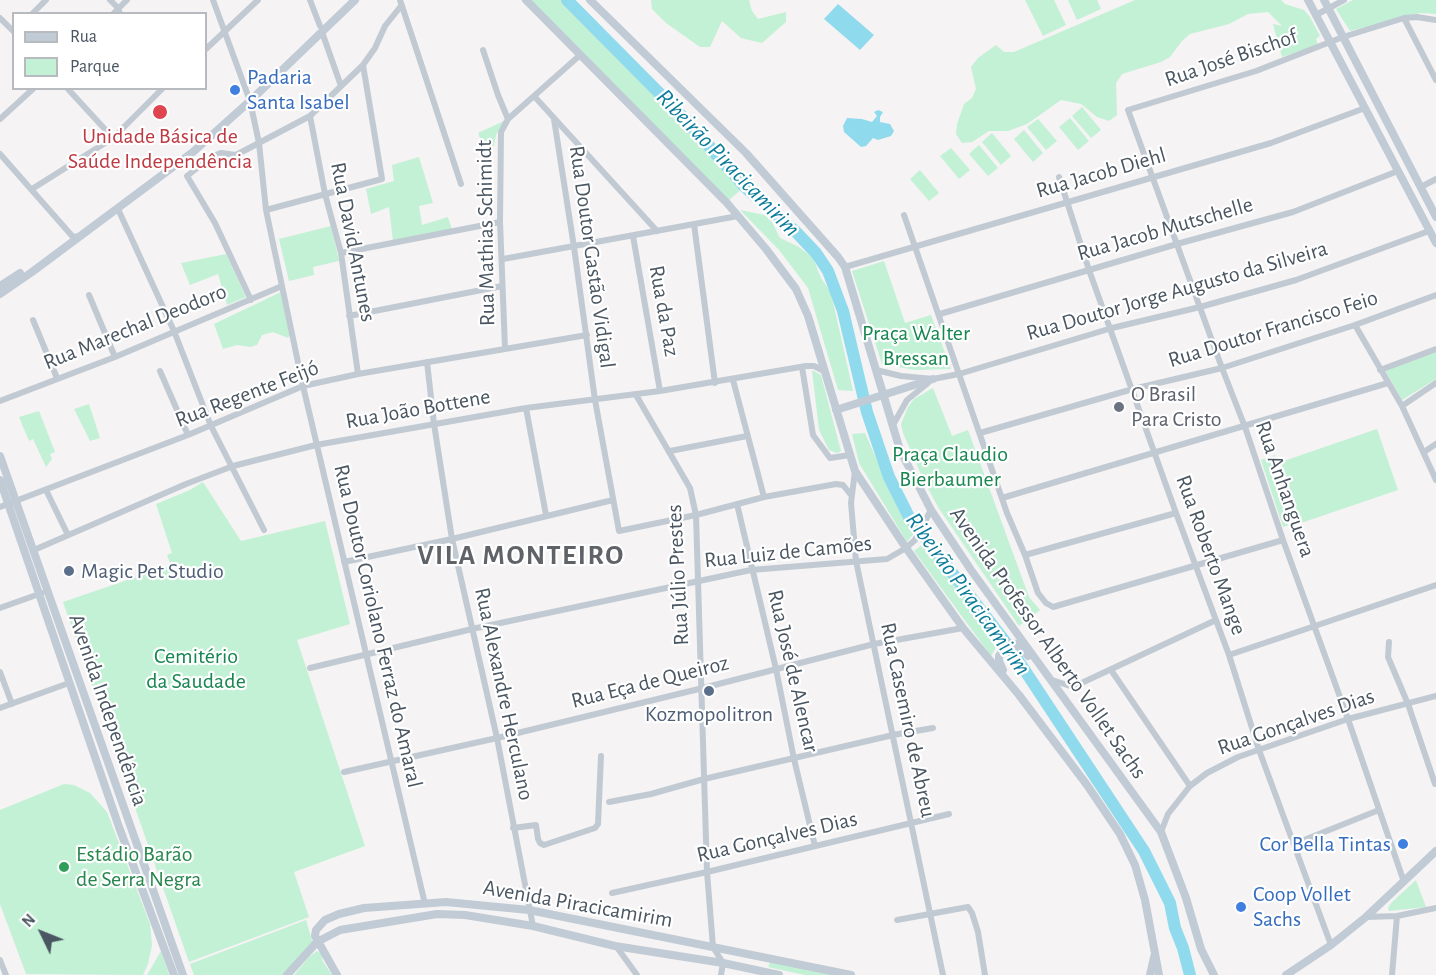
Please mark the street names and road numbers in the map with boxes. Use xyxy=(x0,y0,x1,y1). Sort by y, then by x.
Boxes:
street label: Rua José Bischof xyxy=(1161,23,1301,93)
street label: Rua Mathias Schimidt xyxy=(471,140,501,326)
street label: Rua Jacob Diehl xyxy=(1033,142,1169,204)
street label: Rua Doutor Gastão Vidigal xyxy=(563,144,621,370)
street label: Rua David Antunes xyxy=(325,160,381,324)
street label: Rua Jacob Mutschelle xyxy=(1074,191,1256,267)
street label: Rua Doutor Jorge Augusto da Silveira xyxy=(1023,235,1331,347)
street label: Rua da Paz xyxy=(643,263,685,359)
street label: Rua Marechal Deodoro xyxy=(40,278,230,376)
street label: Rua Doutor Francisco Feio xyxy=(1165,285,1381,373)
street label: Rua Regente Feijó xyxy=(171,355,323,433)
street label: Rua João Bottene xyxy=(344,383,492,435)
street label: Rua Anhanguera xyxy=(1249,417,1321,561)
street label: Rua Doutor Coriolano Ferraz do Amaral xyxy=(328,462,428,790)
street label: Rua Roberto Mange xyxy=(1170,472,1252,638)
street label: Avenida Professor Alberto Vollet Sachs xyxy=(944,502,1152,784)
street label: Rua Júlio Prestes xyxy=(661,504,695,646)
street label: Rua Luiz de Camões xyxy=(703,530,873,574)
street label: Rua Alexandre Herculano xyxy=(469,585,539,803)
street label: Rua José de Alencar xyxy=(761,587,825,755)
street label: Avenida Independência xyxy=(63,610,153,810)
street label: Rua Casemiro de Abreu xyxy=(874,620,942,820)
street label: Rua Eça de Queiroz xyxy=(569,650,731,714)
street label: Rua Gonçalves Dias xyxy=(1214,683,1378,761)
street label: Rua Gonçalves Dias xyxy=(694,806,860,868)
street label: Avenida Piracicamirim xyxy=(481,874,675,934)

